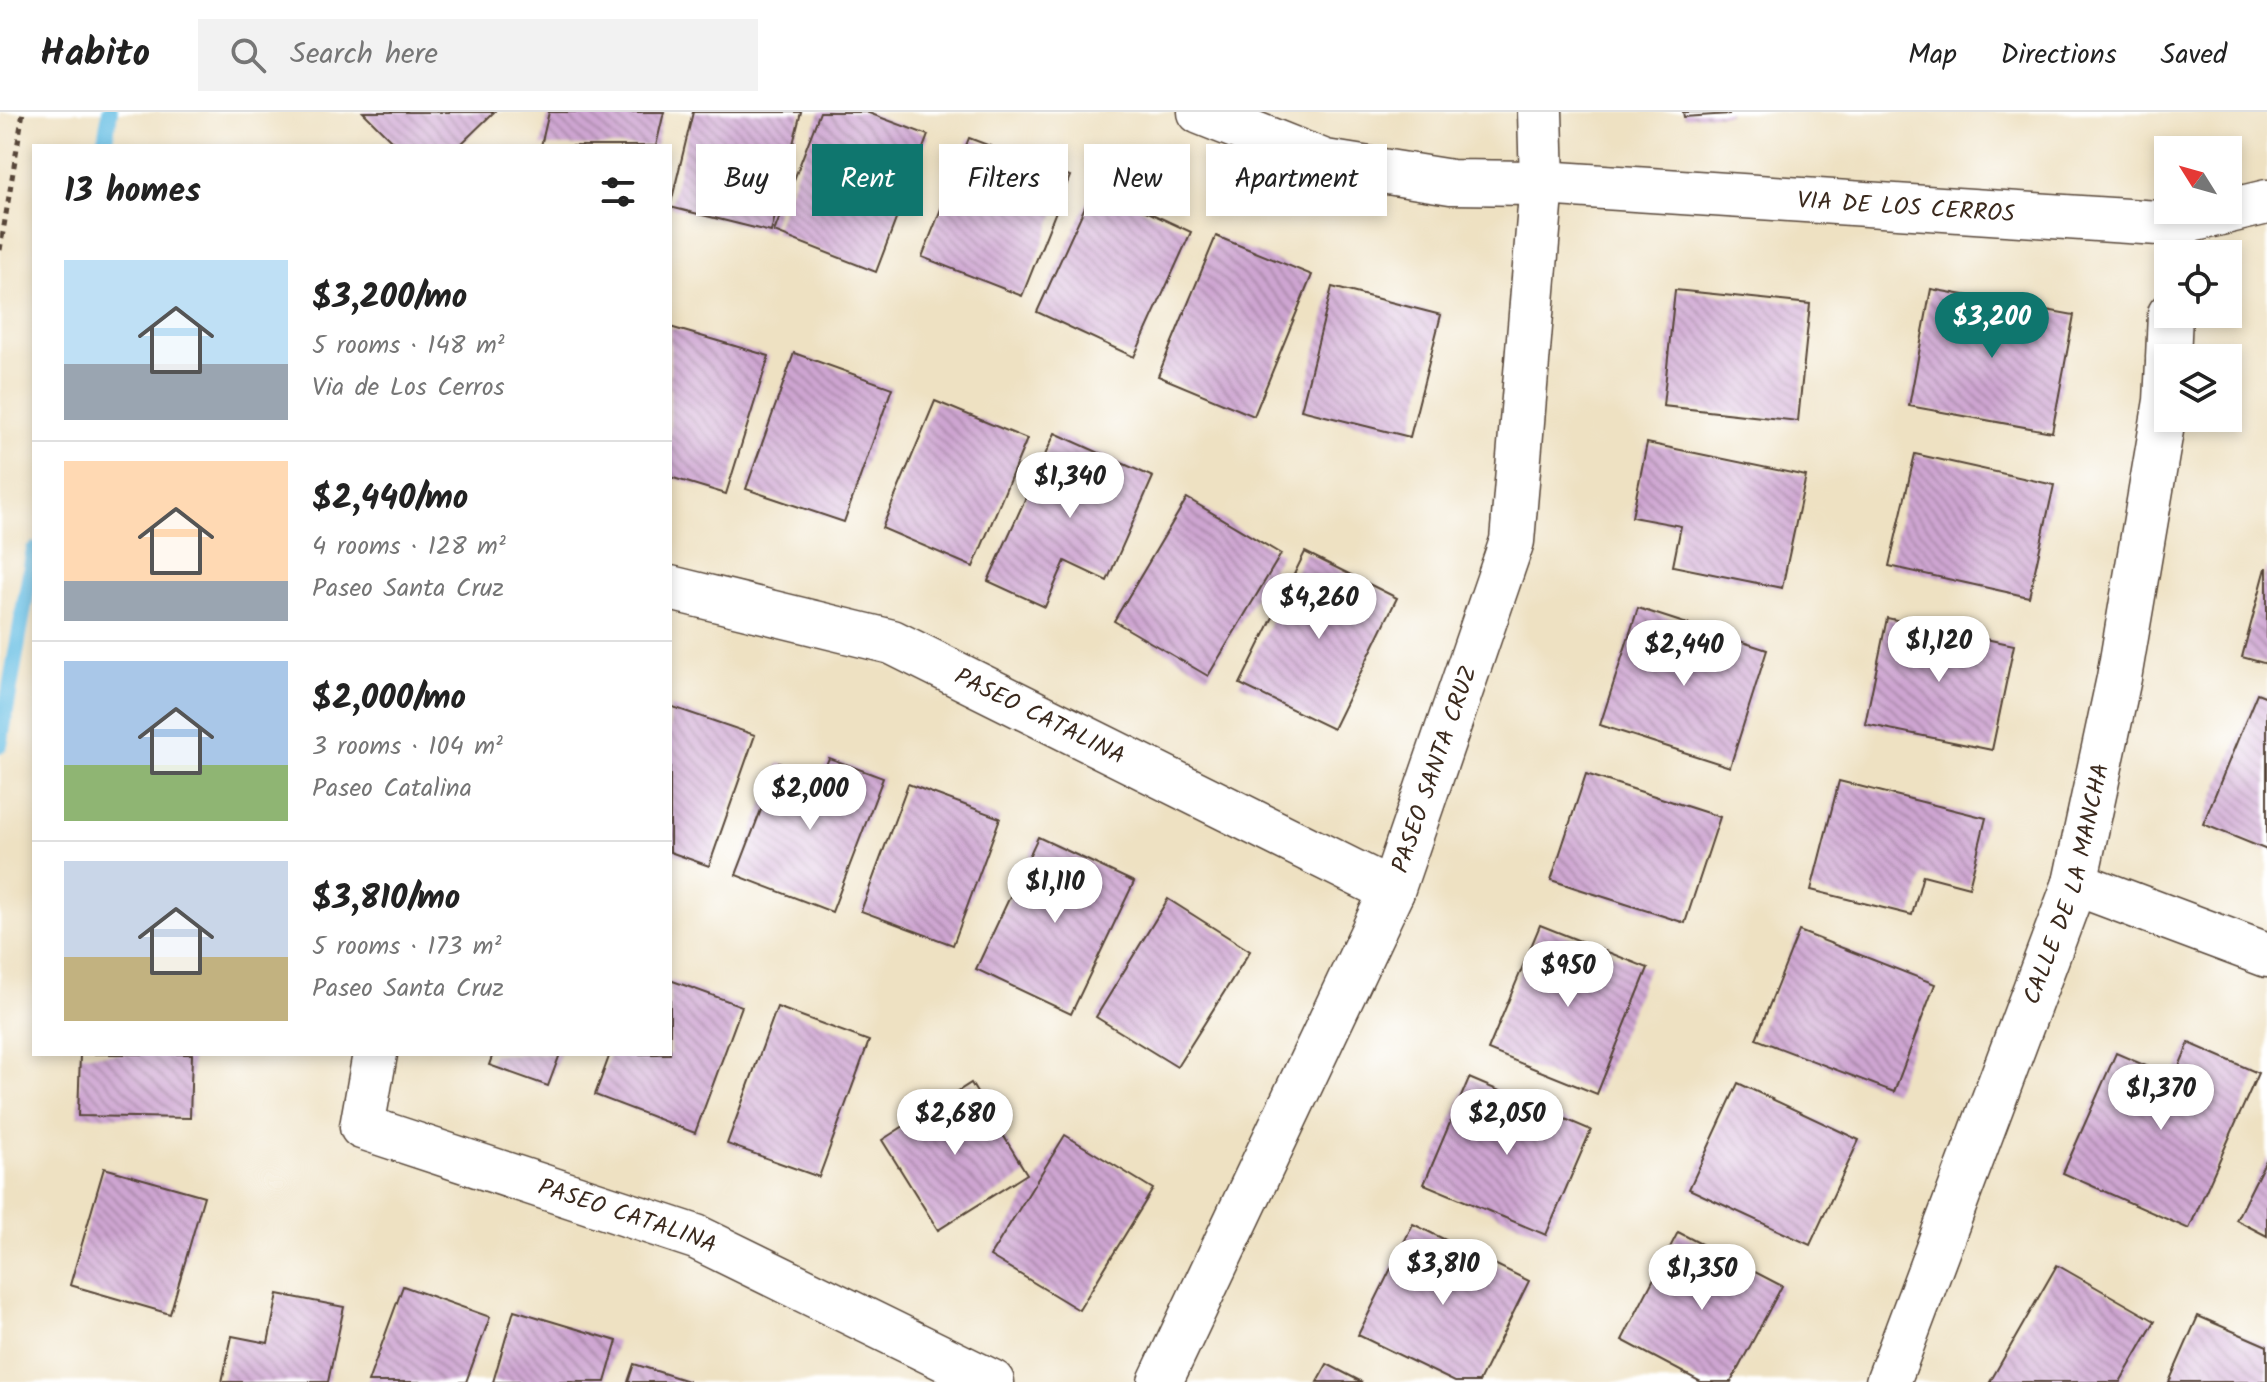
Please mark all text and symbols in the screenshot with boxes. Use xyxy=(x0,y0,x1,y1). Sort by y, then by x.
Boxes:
search box xyxy=(198,19,758,91)
text: Habito xyxy=(40,25,150,85)
text: Search here xyxy=(290,31,438,79)
icon: search xyxy=(226,33,270,77)
text: Map xyxy=(1908,33,1957,78)
text: Directions xyxy=(2001,33,2117,78)
text: Saved xyxy=(2161,33,2227,78)
north arrow xyxy=(2154,136,2242,224)
map controls xyxy=(2154,136,2242,432)
chip: Buy xyxy=(696,144,796,216)
chip: Rent xyxy=(812,144,923,216)
chip: Filters xyxy=(939,144,1068,216)
chip: New xyxy=(1084,144,1190,216)
chip: Apartment xyxy=(1206,144,1387,216)
text: 13 homes xyxy=(64,165,201,219)
icon: filters xyxy=(596,170,640,214)
street label: VIA DE LOS CERROS xyxy=(1796,182,2016,235)
button: locate xyxy=(2154,240,2242,328)
text: $3,200/mo xyxy=(312,271,467,325)
icon: home xyxy=(128,292,224,388)
pin: $3,200 xyxy=(1927,292,2057,360)
text: $3,200 xyxy=(1953,297,2031,339)
text: 5 rooms · 148 m² xyxy=(312,325,505,367)
button: layers xyxy=(2154,344,2242,432)
text: Via de Los Cerros xyxy=(312,367,505,409)
pin: $1,340 xyxy=(1005,452,1135,520)
text: $1,340 xyxy=(1034,457,1106,499)
text: $2,440/mo xyxy=(312,472,468,526)
icon: home xyxy=(128,493,224,589)
text: 4 rooms · 128 m² xyxy=(312,526,506,568)
text: Paseo Santa Cruz xyxy=(312,568,504,610)
pin: $4,260 xyxy=(1254,573,1384,641)
text: $4,260 xyxy=(1280,578,1358,620)
pin: $1,120 xyxy=(1874,616,2004,684)
pin: $2,440 xyxy=(1619,620,1749,688)
text: $1,120 xyxy=(1906,621,1972,663)
text: $2,440 xyxy=(1644,625,1724,667)
street label: PASEO CATALINA xyxy=(947,658,1132,776)
street label: PASEO SANTA CRUZ xyxy=(1382,660,1489,879)
text: $2,000/mo xyxy=(312,672,466,726)
icon: home xyxy=(128,693,224,789)
text: 3 rooms · 104 m² xyxy=(312,726,503,768)
street label: CALLE DE LA MANCHA xyxy=(2013,760,2121,1010)
pin: $2,000 xyxy=(745,764,875,832)
text: Paseo Catalina xyxy=(312,768,472,810)
text: $2,000 xyxy=(771,769,849,811)
pin: $1,110 xyxy=(990,857,1120,925)
text: $1,110 xyxy=(1025,862,1085,904)
text: $3,810/mo xyxy=(312,872,460,926)
icon: home xyxy=(128,893,224,989)
text: 5 rooms · 173 m² xyxy=(312,926,501,968)
pin: $950 xyxy=(1521,941,1615,1009)
text: $950 xyxy=(1540,946,1596,988)
text: Paseo Santa Cruz xyxy=(312,968,504,1010)
pin: $1,370 xyxy=(2096,1064,2226,1132)
text: $1,370 xyxy=(2126,1069,2196,1111)
pin: $2,680 xyxy=(890,1089,1020,1157)
pin: $2,050 xyxy=(1442,1089,1572,1157)
text: $2,680 xyxy=(915,1094,995,1136)
text: $2,050 xyxy=(1468,1094,1546,1136)
street label: PASEO CATALINA xyxy=(533,1168,723,1265)
pin: $3,810 xyxy=(1378,1239,1508,1307)
text: $3,810 xyxy=(1407,1244,1479,1286)
pin: $1,350 xyxy=(1637,1244,1767,1312)
text: $1,350 xyxy=(1667,1249,1737,1291)

